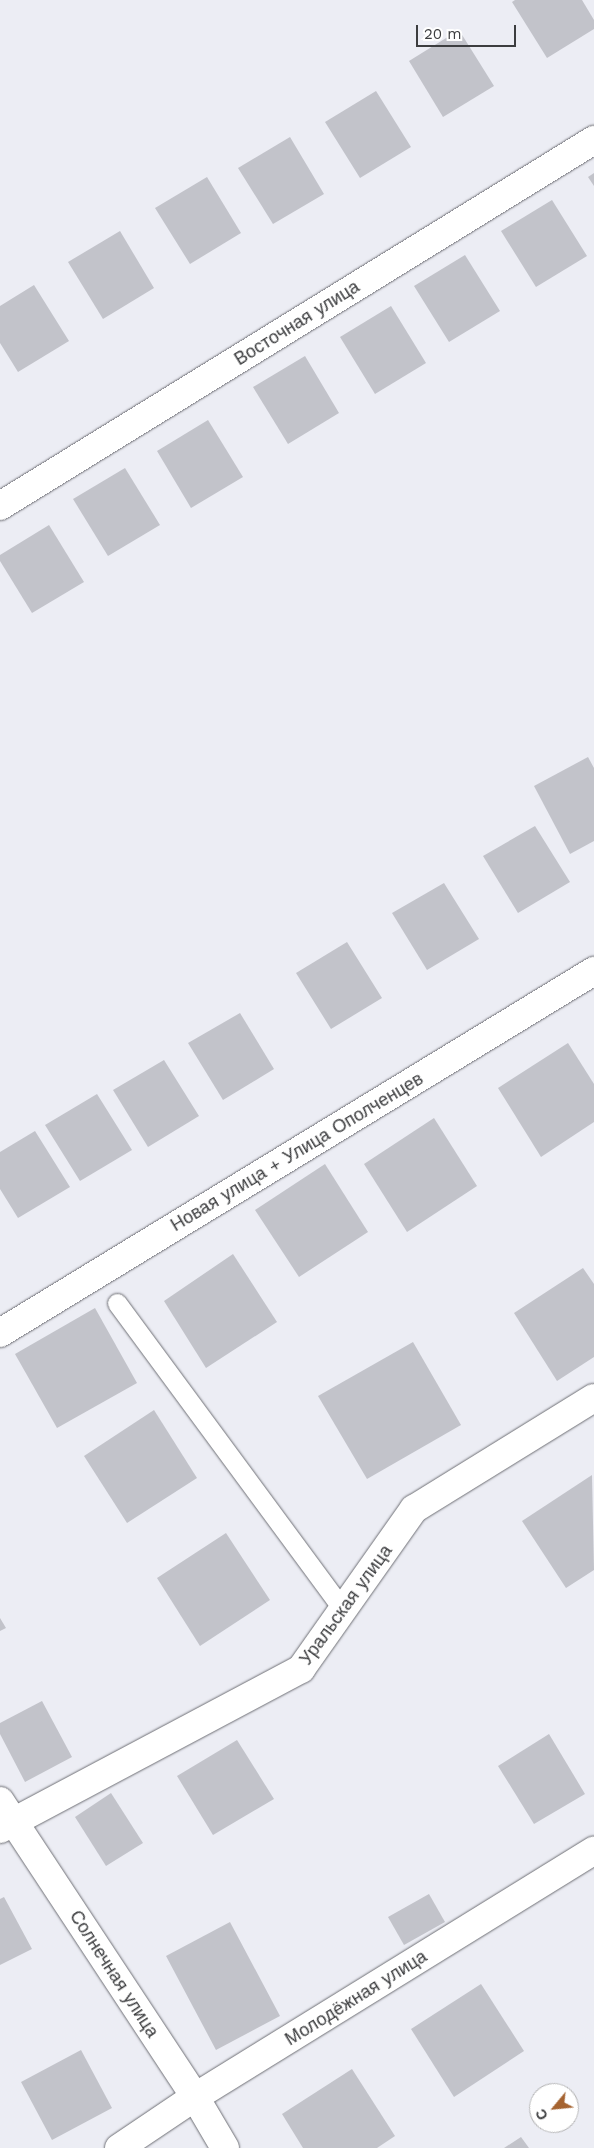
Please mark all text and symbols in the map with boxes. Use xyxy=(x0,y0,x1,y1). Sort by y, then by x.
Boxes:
scale bar xyxy=(419,15,519,47)
text: 20 m xyxy=(424,25,462,43)
street label: Восточная улица xyxy=(230,276,364,370)
street label: Новая улица + Улица Ополченцев xyxy=(167,1068,427,1236)
street label: Уральская улица xyxy=(295,1541,397,1669)
street label: Солнечная улица xyxy=(65,1906,163,2042)
street label: Молодёжная улица xyxy=(281,1946,431,2050)
north arrow xyxy=(529,2083,579,2133)
text: С xyxy=(532,2106,551,2123)

